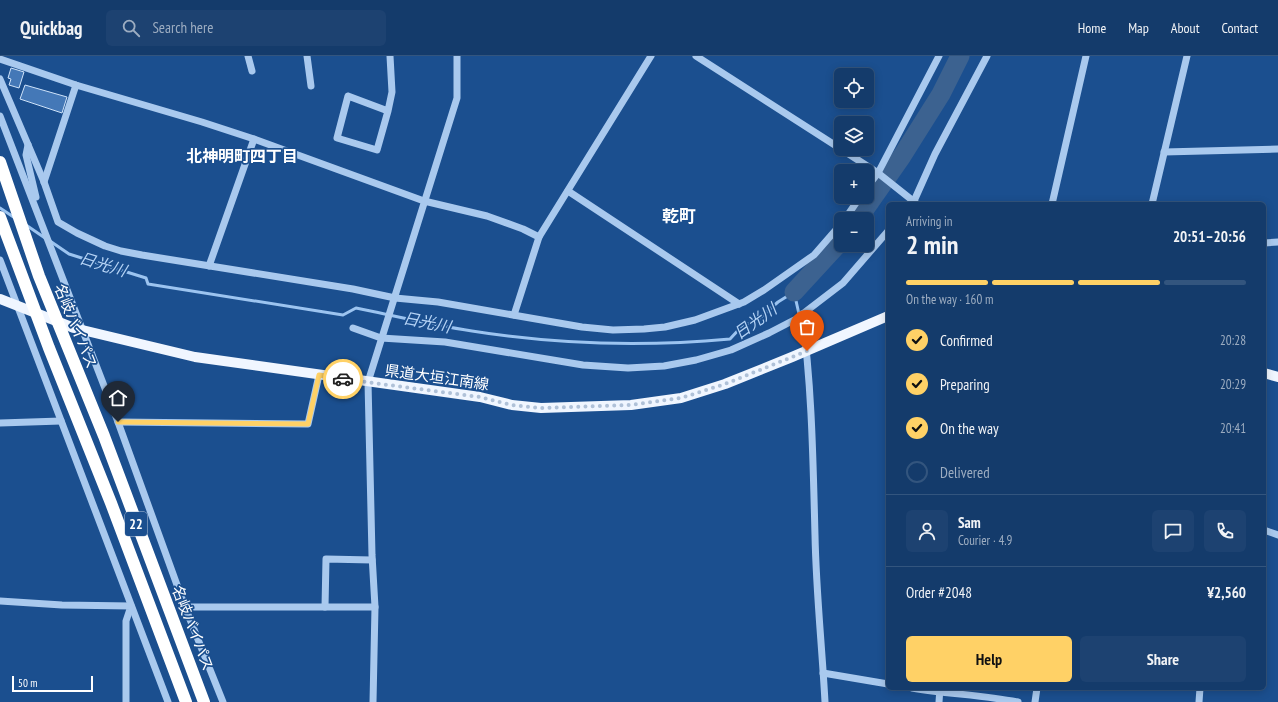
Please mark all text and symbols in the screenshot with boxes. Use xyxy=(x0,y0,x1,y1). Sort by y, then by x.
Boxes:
search box xyxy=(106,10,386,46)
text: Quickbag xyxy=(20,16,82,40)
icon: search xyxy=(120,17,142,39)
text: Search here xyxy=(152,18,213,37)
text: Home xyxy=(1078,19,1106,37)
text: Map xyxy=(1128,19,1149,37)
text: About xyxy=(1171,19,1200,37)
text: Contact xyxy=(1222,19,1258,37)
map controls xyxy=(834,68,874,252)
button: locate xyxy=(834,68,874,108)
button: layers xyxy=(834,116,874,156)
district label: 北神明町四丁目 xyxy=(186,146,298,166)
button: + xyxy=(834,164,874,204)
district label: 乾町 xyxy=(662,205,696,227)
button: − xyxy=(834,212,874,252)
text: Arriving in xyxy=(906,213,953,230)
text: 20:51–20:56 xyxy=(1173,227,1246,246)
text: 2 min xyxy=(906,228,959,261)
water label: 日光川 xyxy=(77,247,131,281)
street label: 名岐バイパス xyxy=(50,281,102,371)
text: On the way · 160 m xyxy=(906,291,993,308)
water label: 日光川 xyxy=(730,298,782,343)
water label: 日光川 xyxy=(402,308,454,337)
pin xyxy=(790,310,824,351)
icon: bag xyxy=(796,316,818,338)
icon: check xyxy=(906,329,928,351)
text: Confirmed xyxy=(940,331,993,350)
text: 20:28 xyxy=(1220,332,1246,349)
courier xyxy=(323,359,363,399)
street label: 県道大垣江南線 xyxy=(384,360,490,394)
icon: car xyxy=(332,368,354,390)
icon: check xyxy=(906,373,928,395)
text: Preparing xyxy=(940,375,990,394)
text: 20:29 xyxy=(1220,376,1246,393)
pin xyxy=(101,381,135,422)
icon: home xyxy=(107,387,129,409)
icon: check xyxy=(906,417,928,439)
text: On the way xyxy=(940,419,999,438)
text: 20:41 xyxy=(1220,420,1246,437)
text: Delivered xyxy=(940,463,990,482)
button: person xyxy=(906,510,948,552)
button: chat xyxy=(1152,510,1194,552)
button: phone xyxy=(1204,510,1246,552)
road number: 22 xyxy=(125,512,147,536)
text: Sam xyxy=(958,513,981,532)
text: Courier · 4.9 xyxy=(958,532,1012,549)
street label: 名岐バイパス xyxy=(168,583,218,673)
text: Order #2048 xyxy=(906,583,972,602)
text: ¥2,560 xyxy=(1207,583,1246,602)
button: Help xyxy=(906,636,1072,682)
button: Share xyxy=(1080,636,1246,682)
scale bar xyxy=(12,674,93,693)
text: 50 m xyxy=(18,676,37,690)

